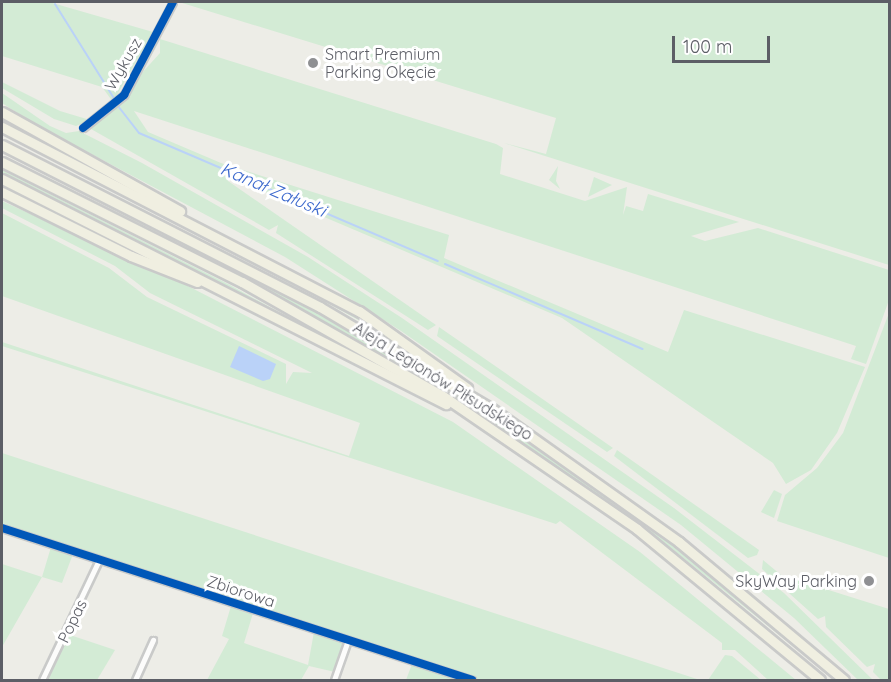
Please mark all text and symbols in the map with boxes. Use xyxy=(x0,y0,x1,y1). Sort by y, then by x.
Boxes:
scale bar xyxy=(675,24,772,62)
street label: Wykusz xyxy=(100,34,146,94)
text: 100 m xyxy=(683,35,732,58)
place label: Smart Premium Parking Okęcie xyxy=(325,44,440,82)
marker: Smart Premium Parking Okęcie xyxy=(306,56,320,70)
water label: Kanał Załuski xyxy=(217,158,329,222)
street label: Aleja Legionów Piłsudskiego xyxy=(350,318,536,444)
street label: Zbiorowa xyxy=(205,571,277,611)
place label: SkyWay Parking xyxy=(735,571,857,591)
marker: SkyWay Parking xyxy=(862,574,876,588)
street label: Popas xyxy=(53,596,91,646)

